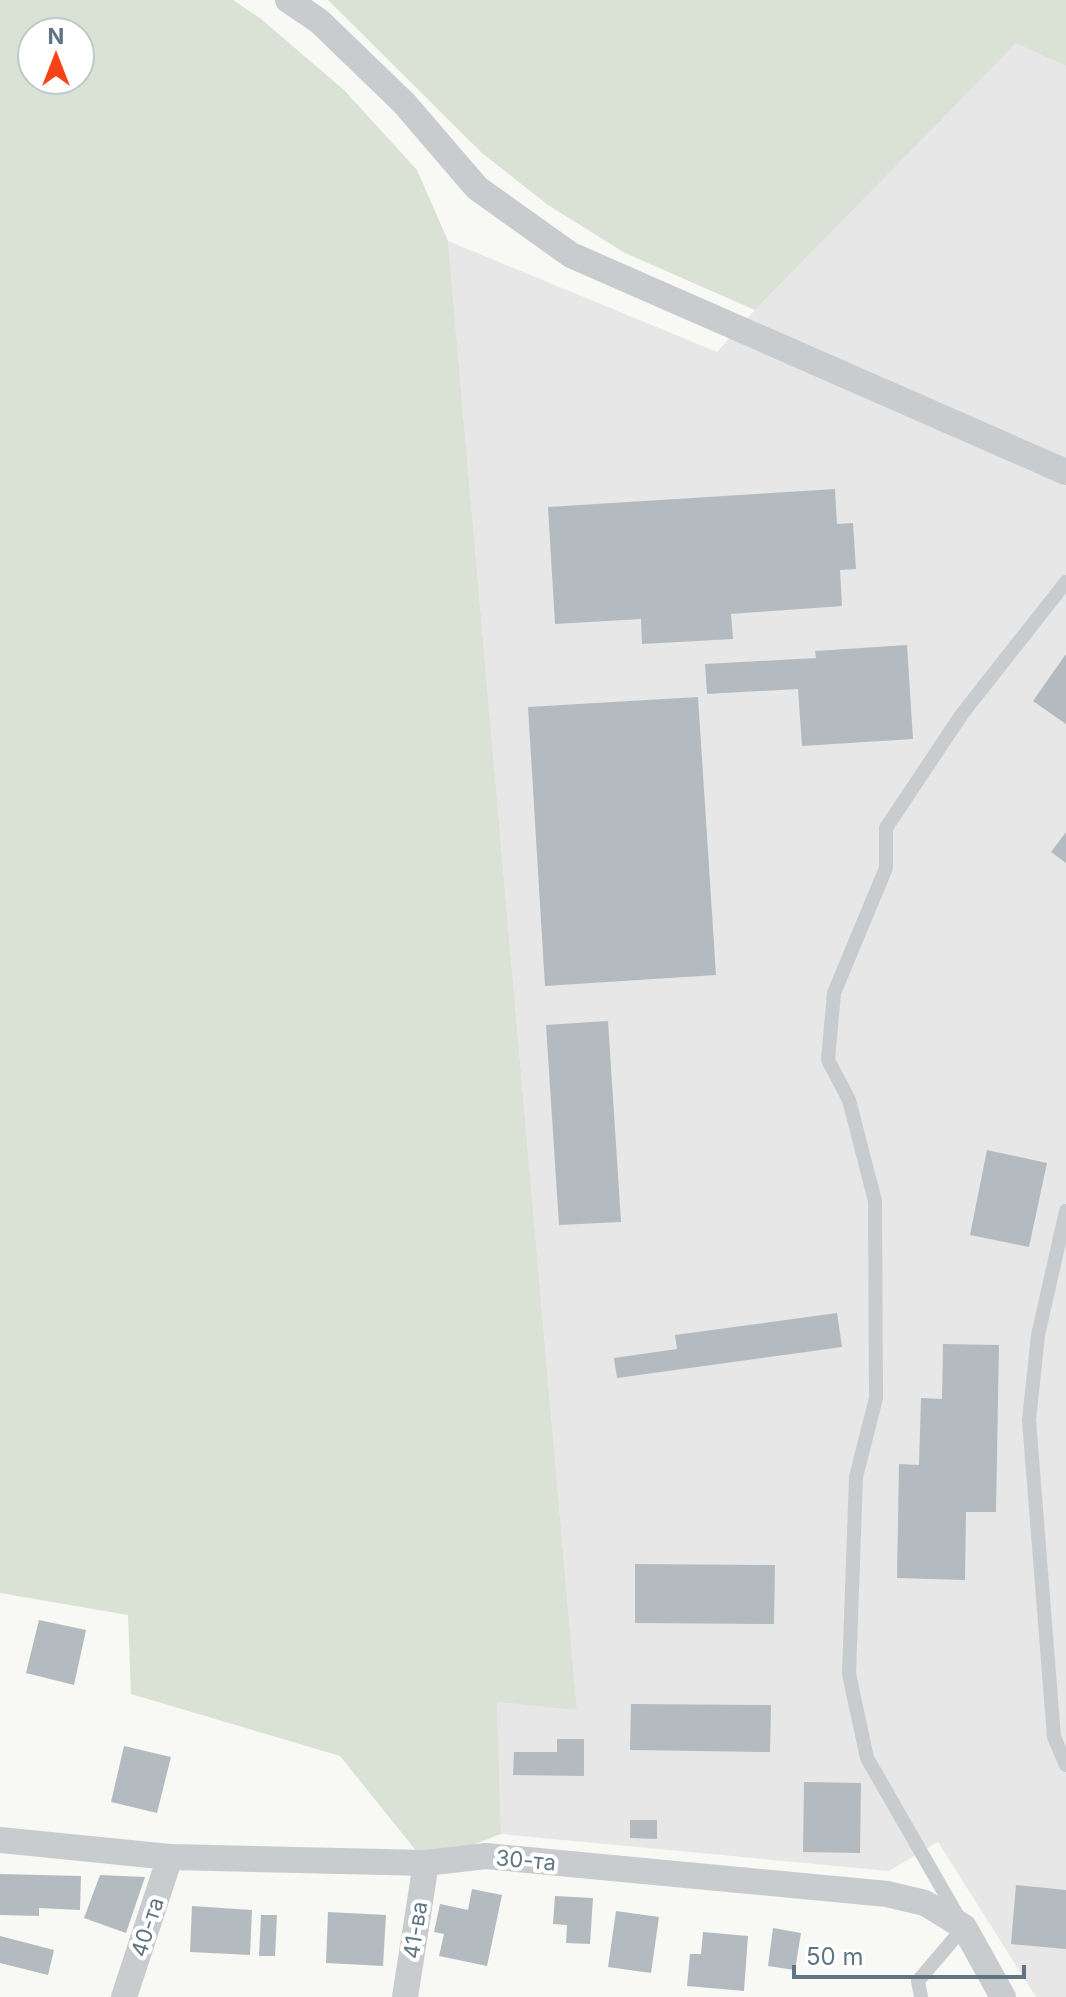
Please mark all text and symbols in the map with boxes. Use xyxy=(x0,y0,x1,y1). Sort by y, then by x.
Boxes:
north arrow xyxy=(16,16,96,96)
text: N xyxy=(48,23,64,49)
street label: 30-та xyxy=(495,1844,557,1876)
street label: 40-та xyxy=(125,1894,169,1960)
street label: 41-ва xyxy=(398,1900,432,1960)
scale bar xyxy=(794,1929,1024,1979)
text: 50 m xyxy=(806,1942,864,1971)

